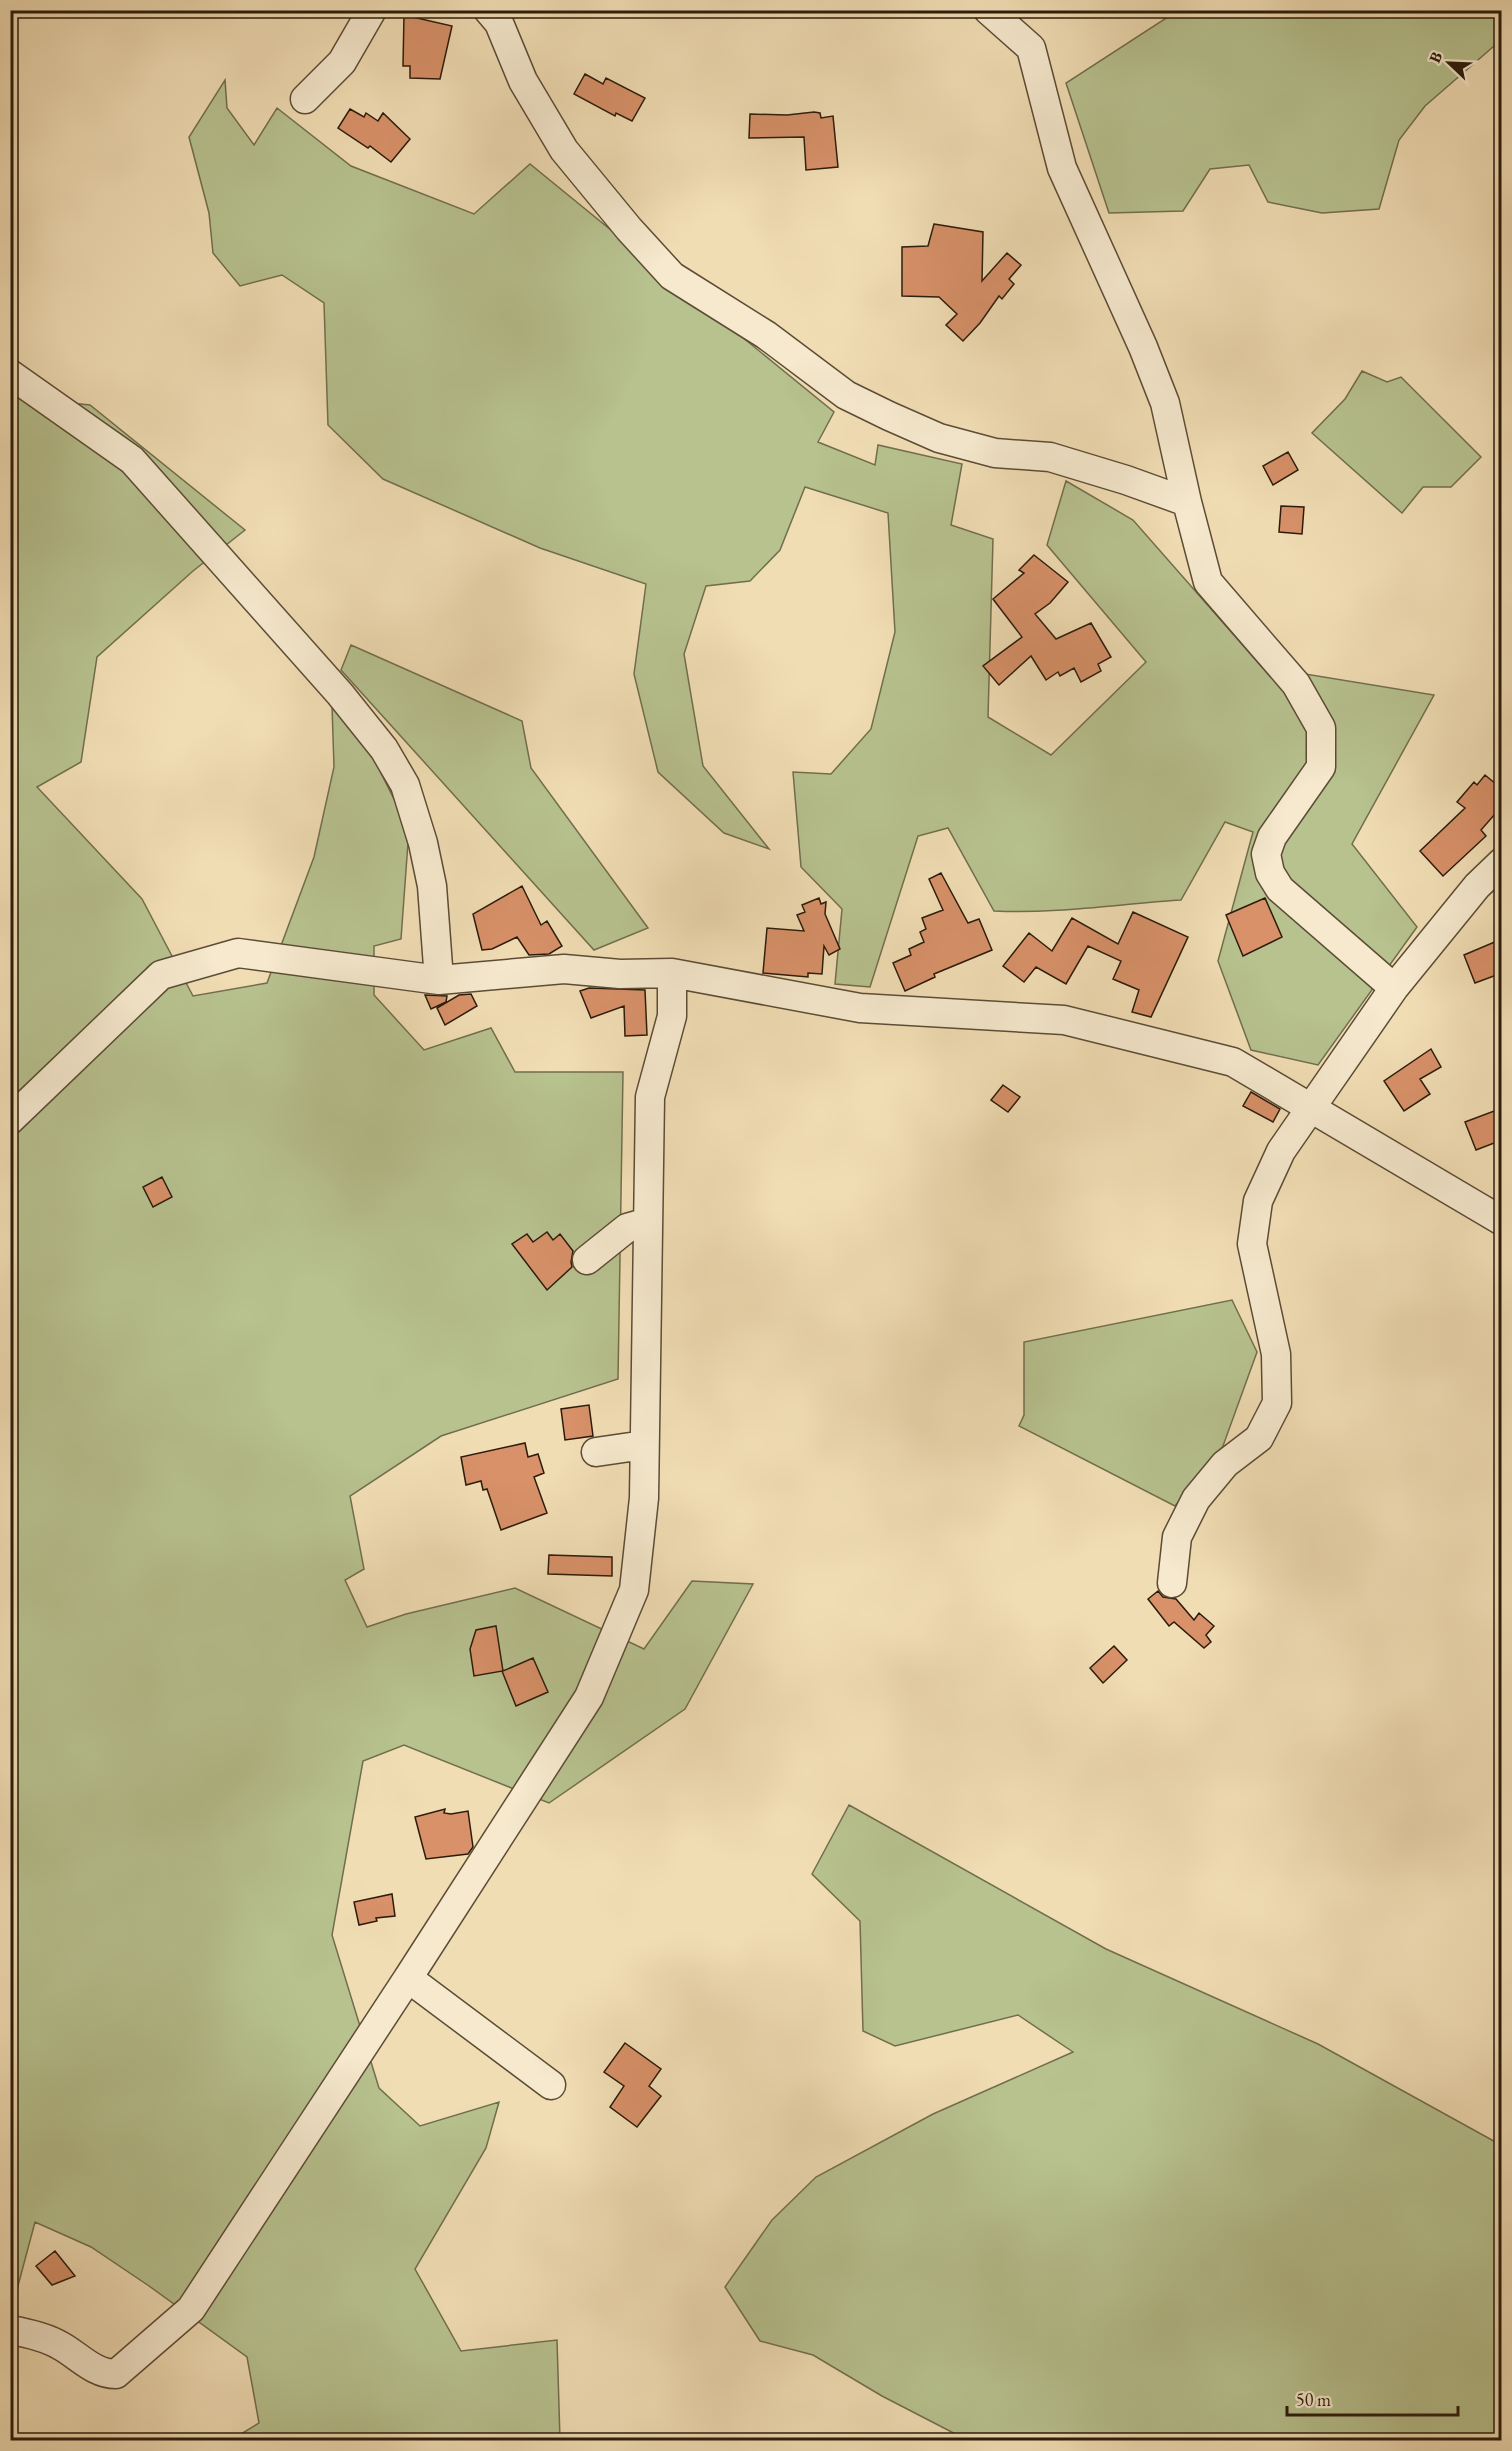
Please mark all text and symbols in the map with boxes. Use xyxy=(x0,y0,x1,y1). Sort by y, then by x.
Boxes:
north arrow xyxy=(1419,33,1479,93)
text: B xyxy=(1424,49,1447,66)
scale bar xyxy=(1287,2379,1458,2417)
text: 50 m xyxy=(1296,2388,1331,2411)

